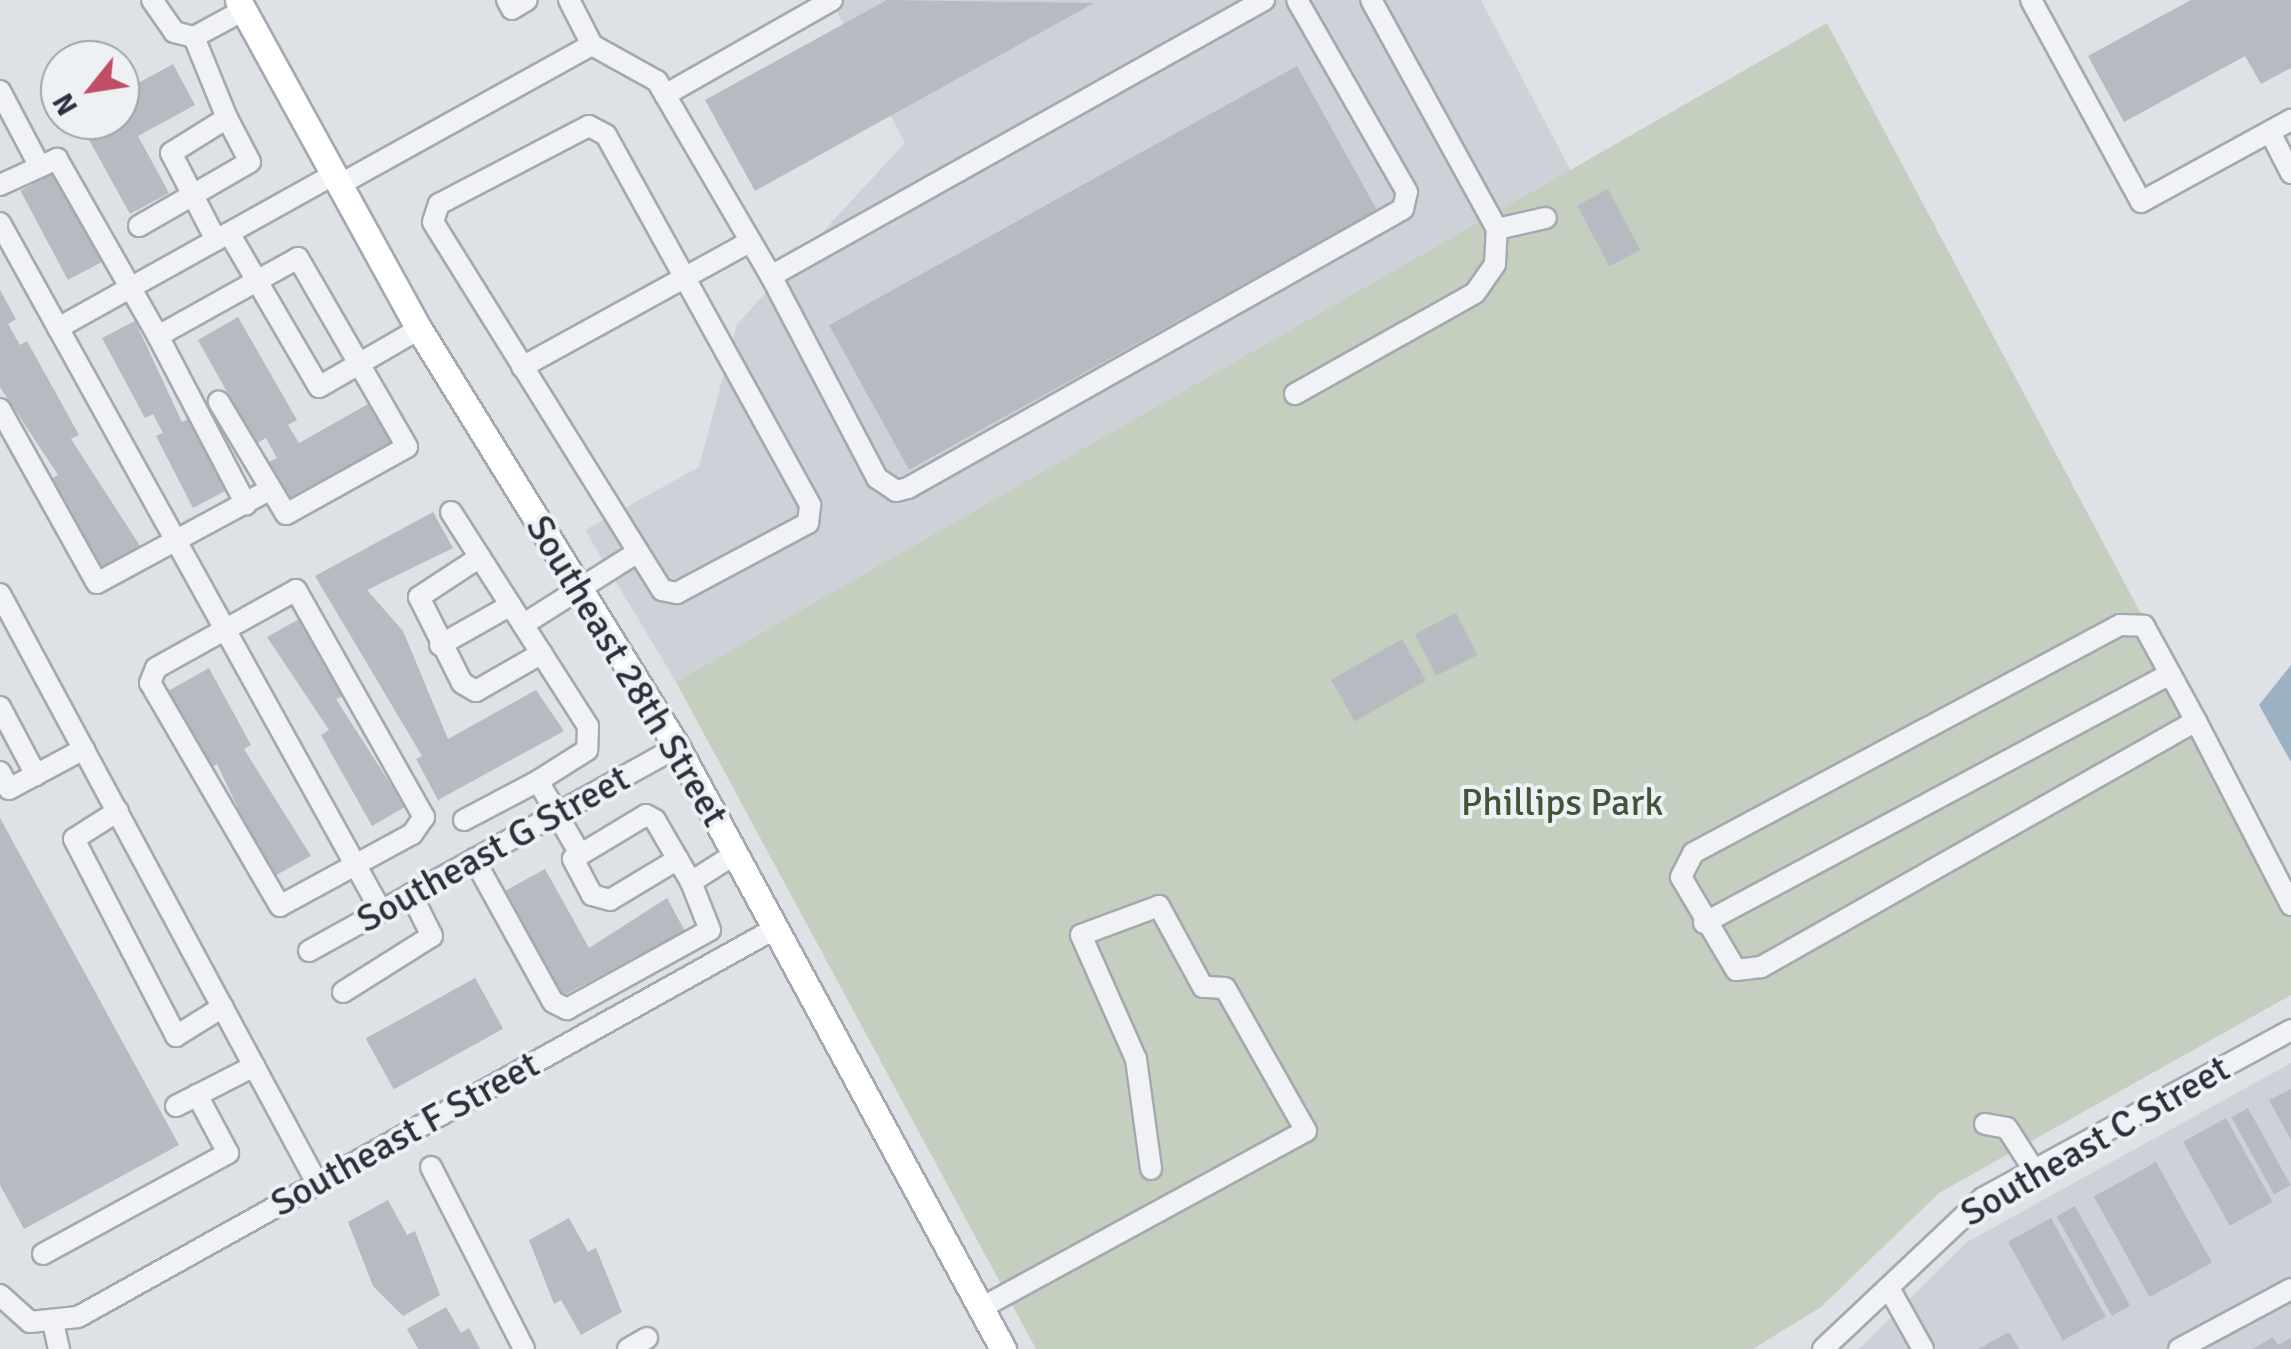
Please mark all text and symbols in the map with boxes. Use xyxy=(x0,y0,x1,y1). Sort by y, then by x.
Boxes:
north arrow xyxy=(40,40,140,140)
text: N xyxy=(46,87,85,121)
street label: Southeast 28th Street xyxy=(516,507,738,835)
street label: Southeast G Street xyxy=(349,755,637,943)
park label: Phillips Park xyxy=(1461,780,1663,826)
street label: Southeast F Street xyxy=(263,1041,547,1227)
street label: Southeast C Street xyxy=(1953,1046,2237,1236)

